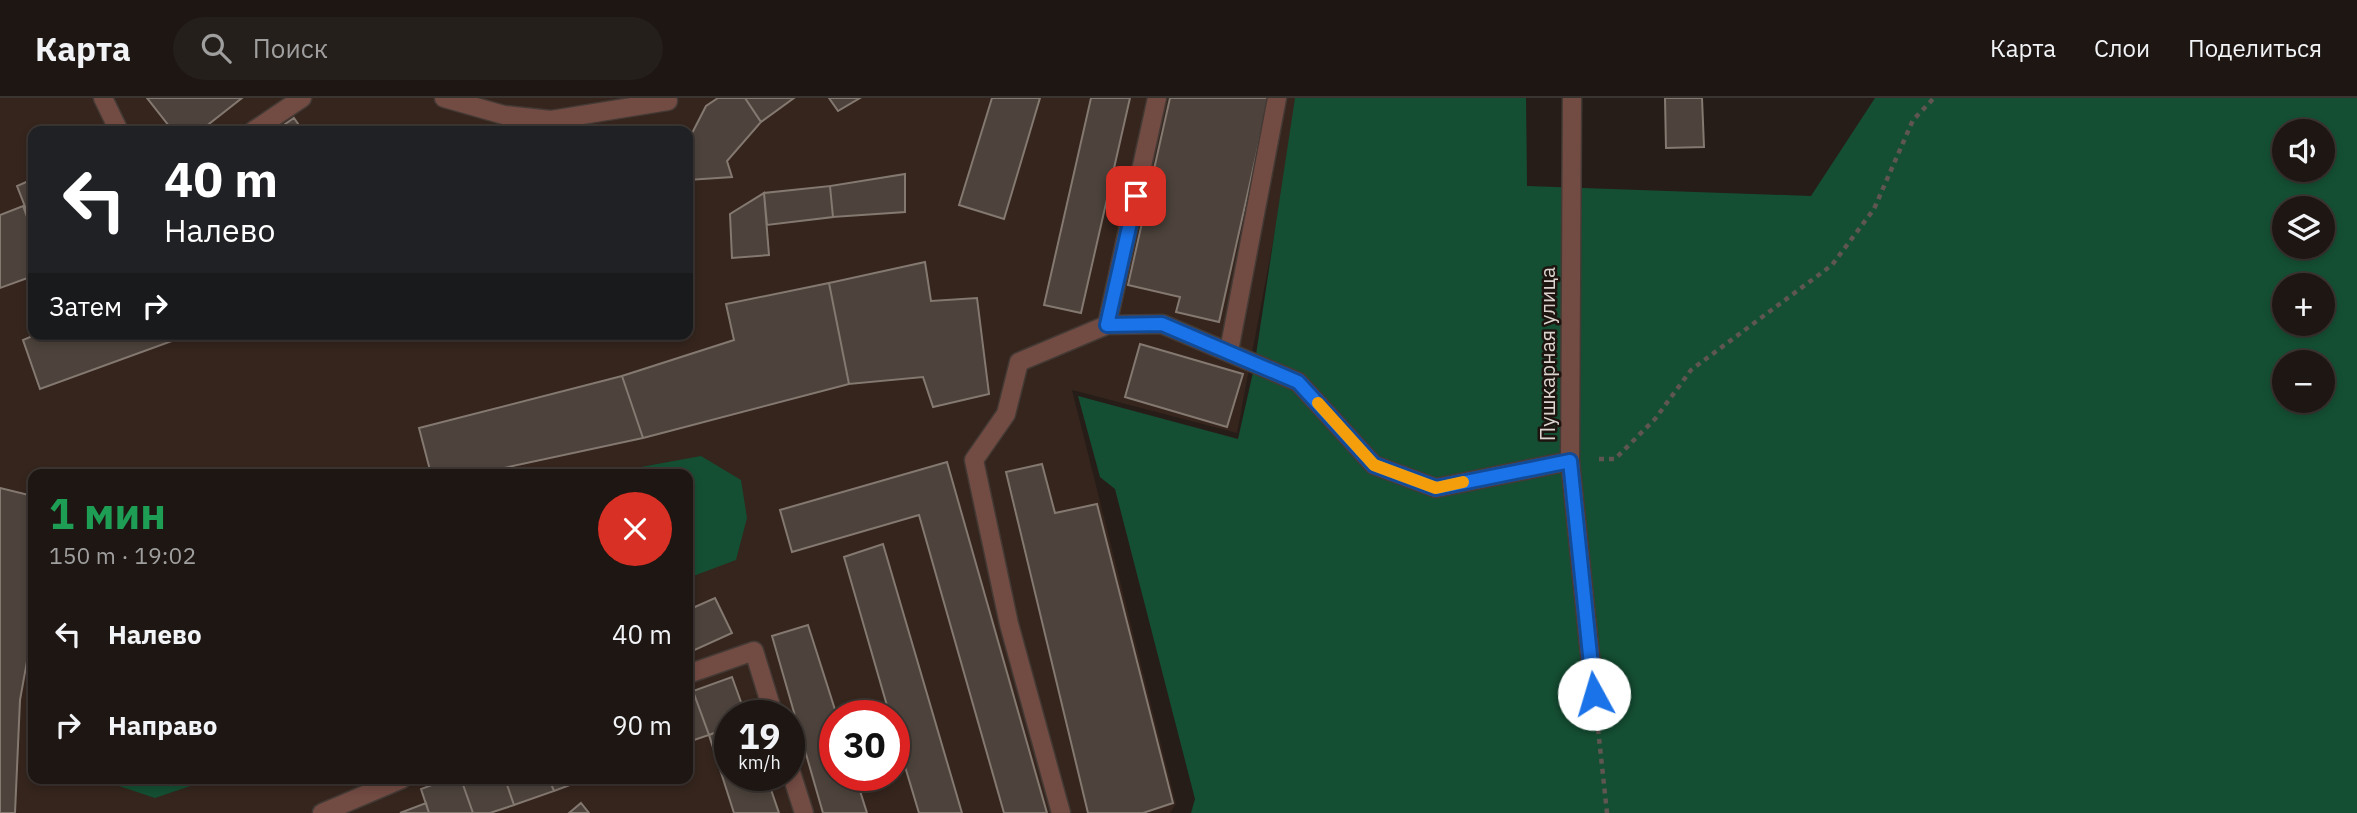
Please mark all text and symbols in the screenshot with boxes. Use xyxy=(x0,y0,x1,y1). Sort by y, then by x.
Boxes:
search box xyxy=(173,17,663,80)
text: Карта xyxy=(35,27,131,70)
icon: search xyxy=(197,29,235,67)
text: Поиск xyxy=(253,31,328,65)
text: Карта xyxy=(1990,32,2056,64)
text: Слои xyxy=(2094,32,2150,64)
text: Поделиться xyxy=(2188,32,2322,64)
map controls xyxy=(2272,119,2335,413)
button: sound xyxy=(2272,119,2335,182)
text: 40 m xyxy=(164,147,278,210)
icon: left xyxy=(49,154,140,245)
pin xyxy=(1106,166,1166,226)
icon: arrive xyxy=(1117,177,1155,215)
button: layers xyxy=(2272,196,2335,259)
text: Налево xyxy=(164,209,275,251)
street label: Пушкарная улица xyxy=(1533,267,1561,441)
button: + xyxy=(2272,273,2335,336)
icon: right xyxy=(136,287,174,325)
text: Затем xyxy=(49,289,122,323)
button: − xyxy=(2272,350,2335,413)
text: 1 мин xyxy=(49,486,166,541)
button: close xyxy=(598,492,672,566)
text: 150 m · 19:02 xyxy=(49,540,196,570)
icon: left xyxy=(49,615,87,653)
text: Налево xyxy=(108,617,202,651)
text: 40 m xyxy=(612,617,672,651)
position arrow xyxy=(1557,657,1631,731)
speed limit sign: 30 xyxy=(819,700,910,791)
icon: right xyxy=(49,706,87,744)
text: Направо xyxy=(108,708,217,742)
text: 90 m xyxy=(612,708,672,742)
text: 19 xyxy=(738,713,781,759)
text: km/h xyxy=(738,751,781,774)

